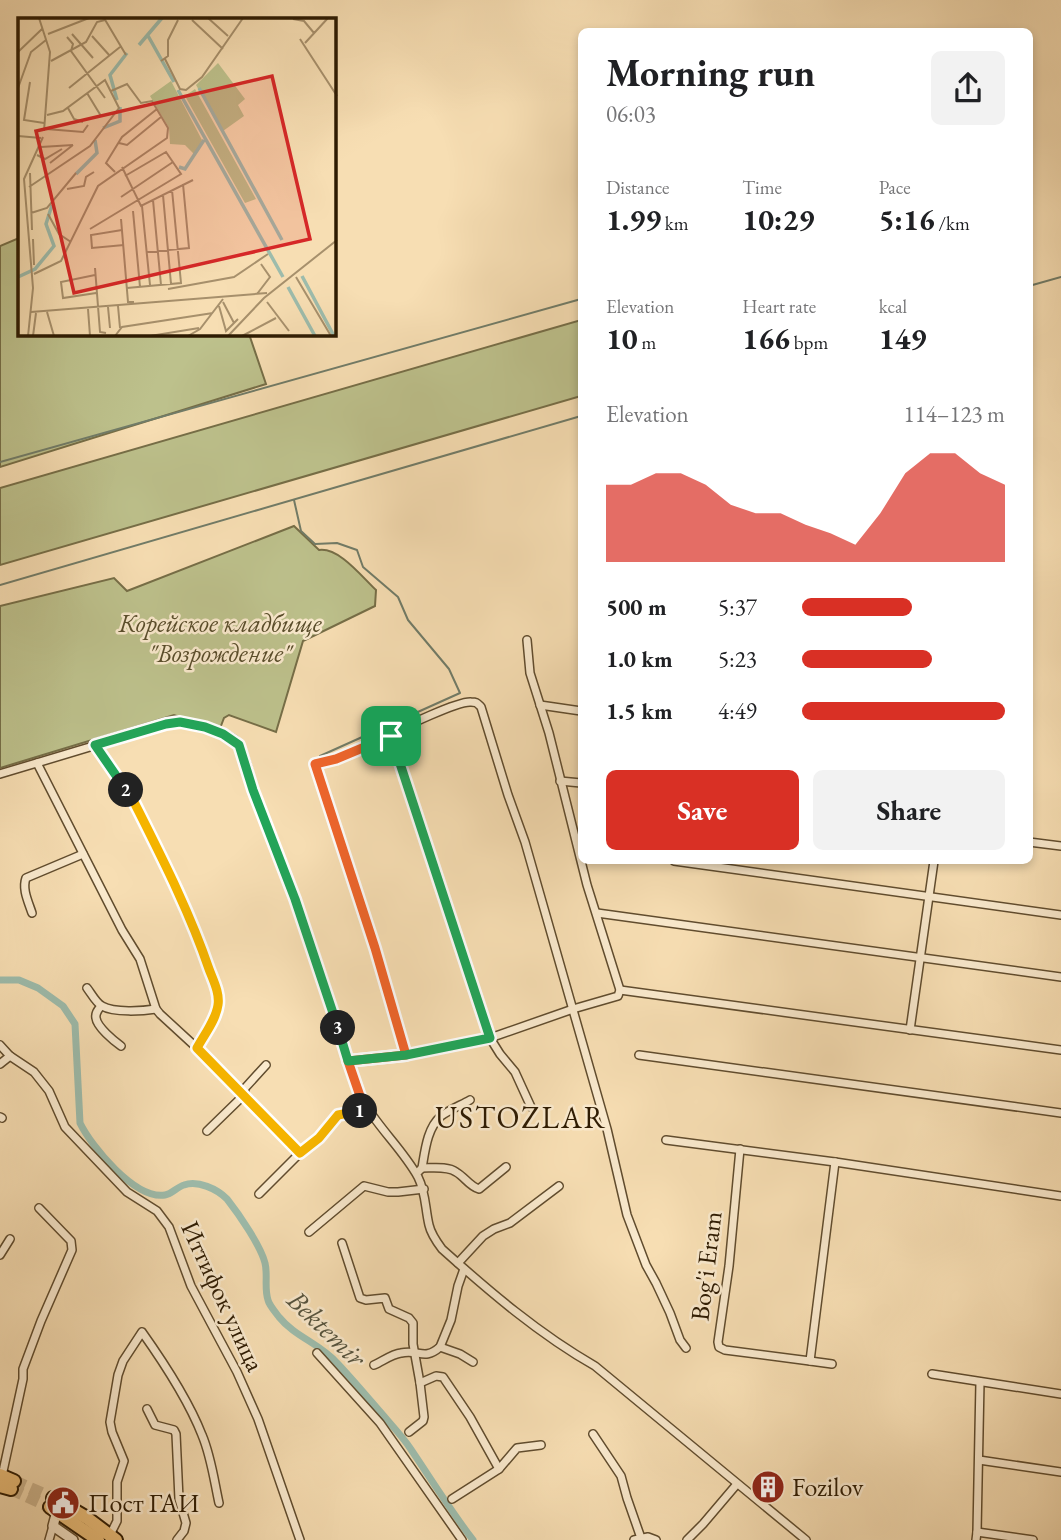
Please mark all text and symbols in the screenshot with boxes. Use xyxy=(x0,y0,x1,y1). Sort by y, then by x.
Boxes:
inset map xyxy=(18,18,336,336)
text: Morning run xyxy=(606,48,815,97)
button: share xyxy=(931,51,1005,125)
text: 06:03 xyxy=(606,99,656,129)
text: Distance xyxy=(606,175,669,200)
text: Time xyxy=(742,175,782,200)
text: Pace xyxy=(879,175,911,200)
text: 1.99 xyxy=(606,200,661,239)
text: 10:29 xyxy=(742,200,814,239)
text: 5:16 xyxy=(879,200,935,239)
text: km xyxy=(661,211,689,236)
text: /km xyxy=(935,211,970,236)
text: Elevation xyxy=(606,294,674,319)
text: Heart rate xyxy=(742,294,816,319)
text: kcal xyxy=(879,294,907,319)
text: 10 xyxy=(606,319,638,358)
text: 166 xyxy=(742,319,790,358)
text: 149 xyxy=(879,319,926,358)
text: m xyxy=(638,330,656,355)
text: bpm xyxy=(790,330,828,355)
text: Elevation xyxy=(606,399,689,429)
text: 114–123 m xyxy=(904,399,1005,429)
text: 500 m xyxy=(606,592,667,622)
text: 5:37 xyxy=(718,592,757,622)
park label: Корейское кладбище "Возрождение" xyxy=(117,606,323,670)
text: 1.0 km xyxy=(606,644,673,674)
text: 5:23 xyxy=(718,644,757,674)
text: 1.5 km xyxy=(606,696,673,726)
text: 4:49 xyxy=(718,696,757,726)
pin xyxy=(361,706,421,766)
icon: arrive xyxy=(372,717,410,755)
button: Save xyxy=(606,770,799,850)
button: Share xyxy=(813,770,1005,850)
pin: 2 xyxy=(108,772,144,808)
text: 2 xyxy=(120,777,131,802)
pin: 3 xyxy=(320,1010,356,1046)
text: 3 xyxy=(332,1015,343,1040)
pin: 1 xyxy=(342,1094,378,1128)
text: 1 xyxy=(354,1098,365,1123)
district label: USTOZLAR xyxy=(435,1098,607,1137)
street label: Bog'i Eram xyxy=(682,1209,730,1323)
street label: Иттифок улица xyxy=(173,1215,273,1377)
water label: Bektemir xyxy=(279,1281,375,1375)
building icon: Fozilov xyxy=(749,1468,787,1506)
place label: Fozilov xyxy=(792,1470,864,1504)
public building icon: Пост ГАИ xyxy=(44,1484,82,1522)
place label: Пост ГАИ xyxy=(88,1486,199,1520)

